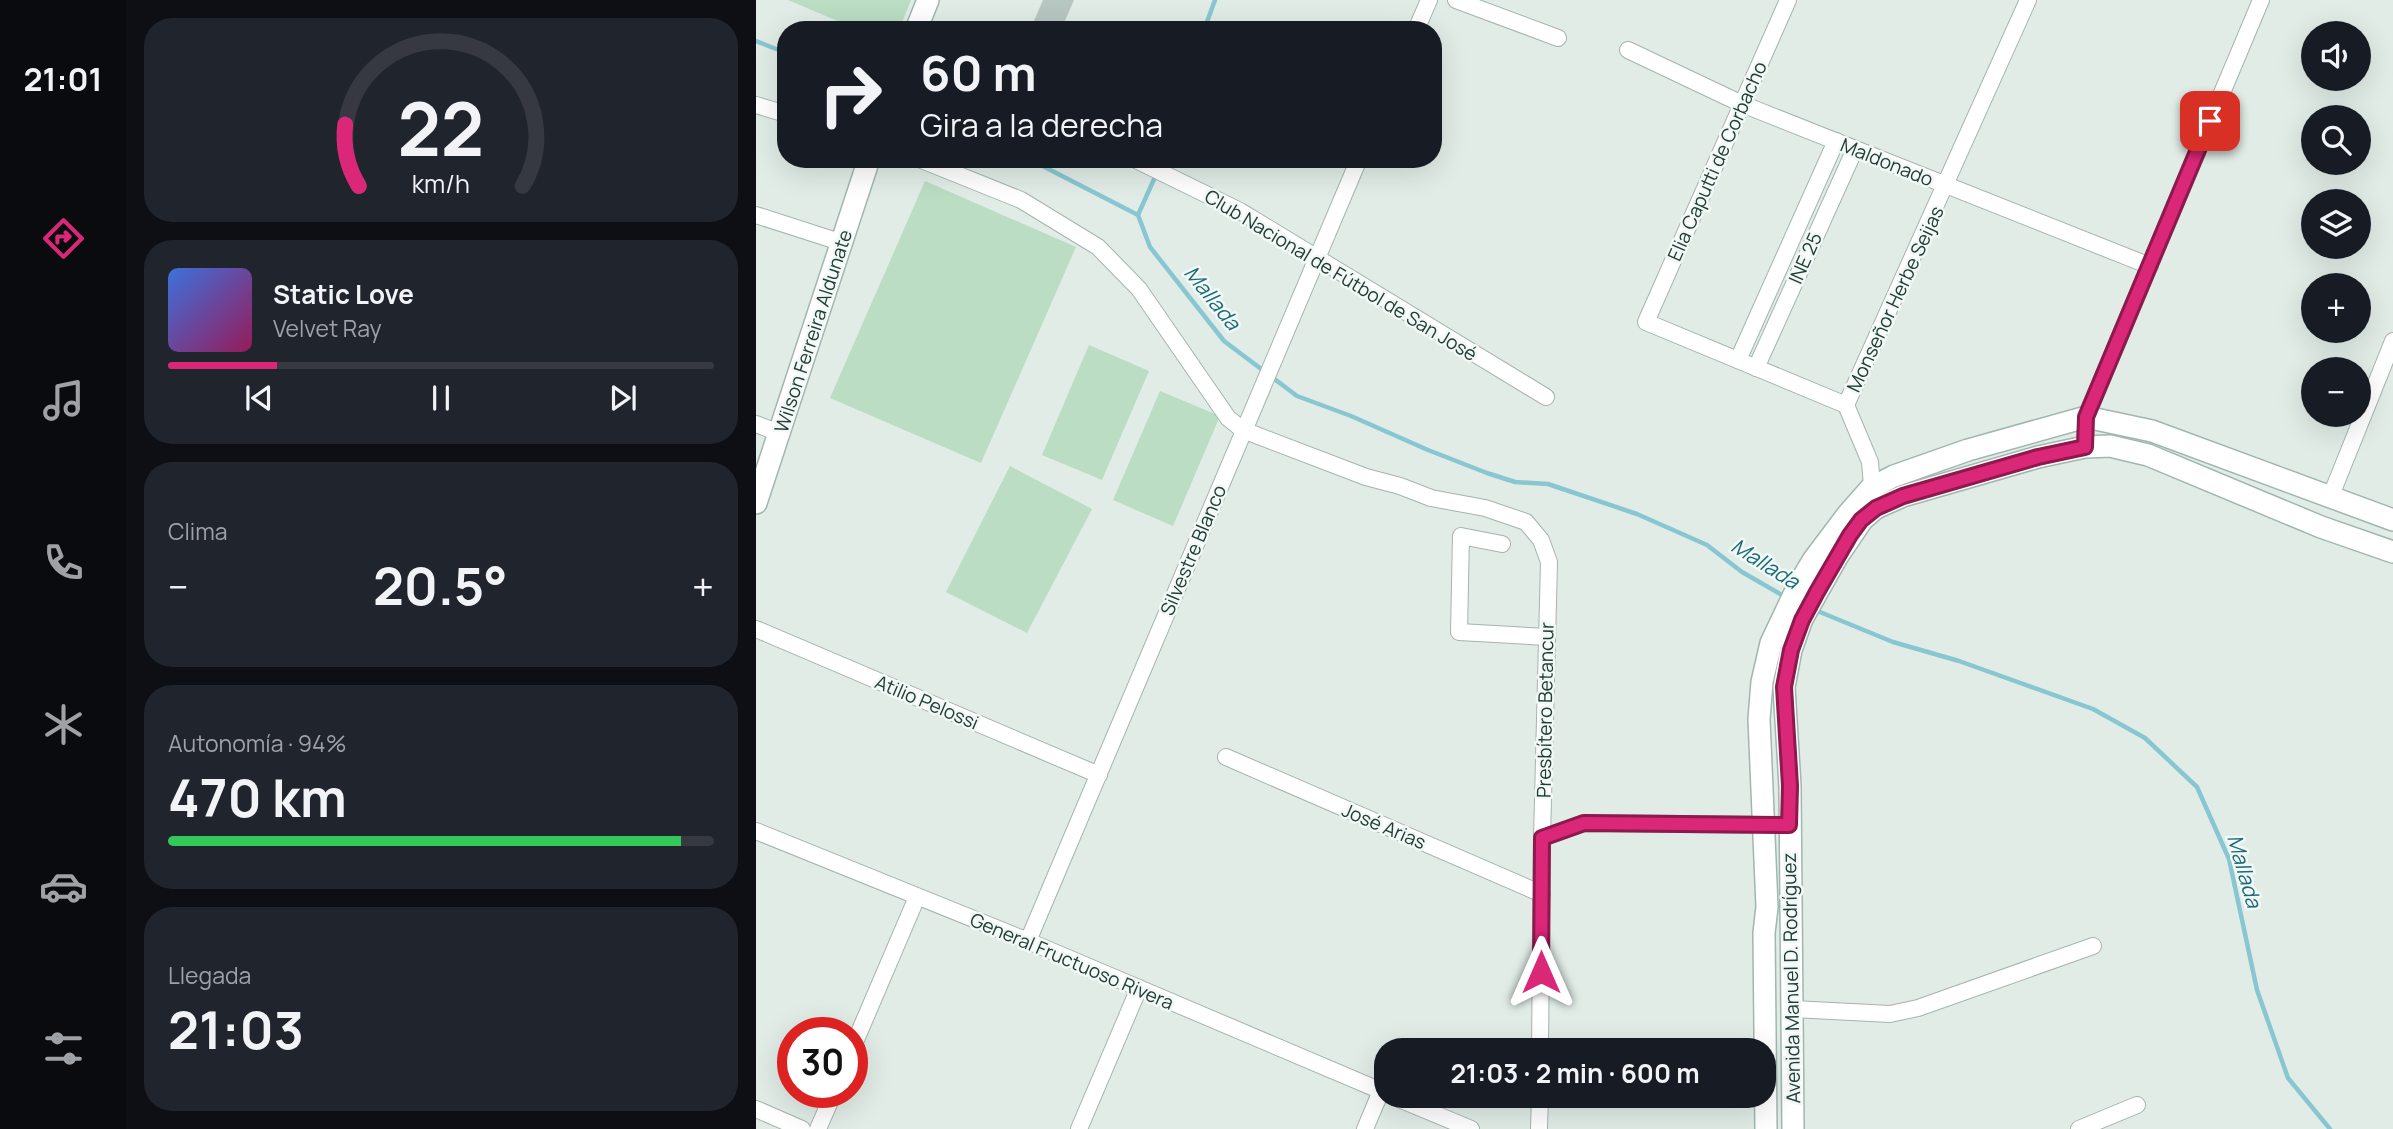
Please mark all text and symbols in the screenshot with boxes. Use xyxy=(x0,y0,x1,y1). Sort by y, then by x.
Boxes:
map controls xyxy=(2301,21,2371,427)
button: sound xyxy=(2301,21,2371,91)
text: 60 m xyxy=(920,39,1037,106)
icon: right xyxy=(805,49,896,140)
text: 21:01 xyxy=(23,57,103,101)
street label: Elia Caputti de Corbacho xyxy=(1661,57,1773,265)
text: 22 xyxy=(398,78,484,178)
pin xyxy=(2180,91,2240,151)
icon: arrive xyxy=(2191,102,2229,140)
text: Gira a la derecha xyxy=(920,103,1163,147)
button: search xyxy=(2301,105,2371,175)
street label: Maldonado xyxy=(1837,132,1937,192)
text: km/h xyxy=(412,166,470,201)
street label: Club Nacional de Fútbol de San José xyxy=(1200,183,1482,367)
button: layers xyxy=(2301,189,2371,259)
street label: Monseñor Herbe Seijas xyxy=(1840,202,1950,396)
icon: directions xyxy=(39,214,88,263)
street label: Wilson Ferreira Aldunate xyxy=(768,226,858,436)
street label: INE 25 xyxy=(1782,228,1828,288)
water label: Mallada xyxy=(1178,259,1248,336)
button: + xyxy=(2301,273,2371,343)
text: Static Love xyxy=(273,276,414,312)
text: Velvet Ray xyxy=(273,312,382,344)
button: − xyxy=(2301,357,2371,427)
icon: music xyxy=(39,376,88,425)
icon: previous xyxy=(240,379,278,417)
icon: pause xyxy=(422,379,460,417)
icon: next xyxy=(604,379,642,417)
street label: Silvestre Blanco xyxy=(1154,481,1232,619)
text: Clima xyxy=(168,515,227,547)
water label: Mallada xyxy=(1726,531,1806,596)
icon: phone xyxy=(39,538,88,587)
text: 20.5° xyxy=(373,550,508,621)
text: − xyxy=(168,560,189,612)
text: + xyxy=(692,560,714,612)
street label: Presbítero Betancur xyxy=(1530,622,1560,798)
street label: Atilio Pelossi xyxy=(871,669,983,735)
icon: climate xyxy=(39,700,88,749)
text: Autonomía · 94% xyxy=(168,727,346,759)
text: 470 km xyxy=(168,762,347,833)
street label: José Arias xyxy=(1338,797,1430,855)
water label: Mallada xyxy=(2221,831,2269,912)
street label: Avenida Manuel D. Rodríguez xyxy=(1776,852,1806,1104)
icon: car xyxy=(39,862,88,911)
street label: General Fructuoso Rivera xyxy=(966,906,1178,1016)
position arrow xyxy=(1504,935,1578,1009)
text: Llegada xyxy=(168,959,251,991)
text: 21:03 xyxy=(168,994,304,1065)
speed limit sign: 30 xyxy=(777,1017,868,1108)
icon: filters xyxy=(39,1024,88,1073)
text: 21:03 · 2 min · 600 m xyxy=(1450,1055,1700,1091)

